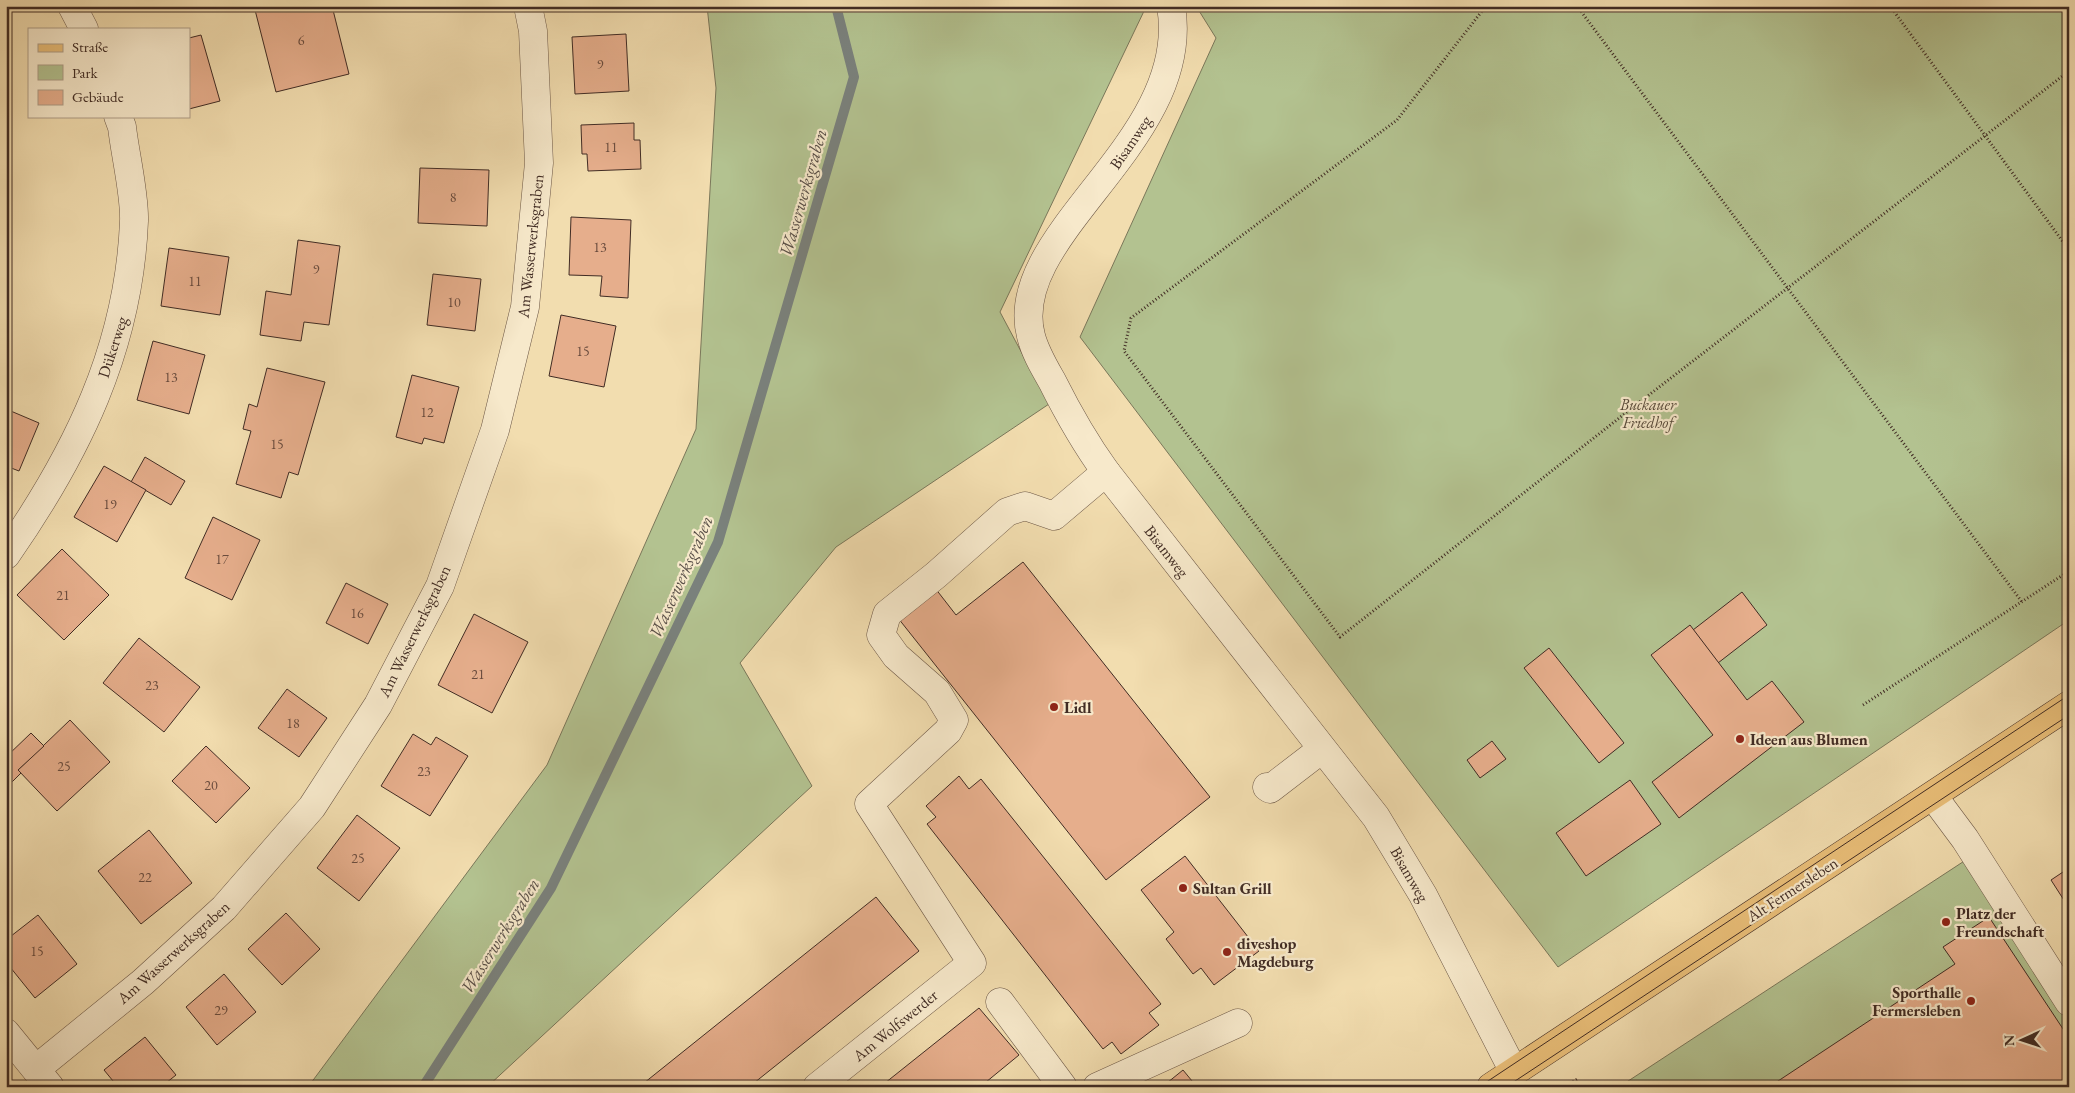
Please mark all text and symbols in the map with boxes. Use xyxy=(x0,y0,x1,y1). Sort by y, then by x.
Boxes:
legend xyxy=(28,28,190,118)
house number: 6 xyxy=(298,31,305,49)
text: Straße xyxy=(72,37,108,56)
house number: 9 xyxy=(597,55,604,73)
text: Park xyxy=(72,63,99,82)
text: Gebäude xyxy=(72,87,124,106)
street label: Bisamweg xyxy=(1105,110,1157,173)
water label: Wasserwerksgraben xyxy=(773,126,833,260)
house number: 11 xyxy=(604,138,618,156)
street label: Am Wasserwerksgraben xyxy=(512,173,549,320)
house number: 8 xyxy=(450,188,457,206)
house number: 13 xyxy=(593,238,607,256)
house number: 9 xyxy=(313,260,320,278)
house number: 11 xyxy=(188,272,202,290)
house number: 10 xyxy=(447,293,461,311)
street label: Dükerweg xyxy=(93,313,133,381)
house number: 15 xyxy=(576,342,590,360)
house number: 13 xyxy=(164,368,178,386)
park label: Buckauer Friedhof xyxy=(1619,394,1677,433)
house number: 12 xyxy=(420,403,434,421)
house number: 15 xyxy=(270,435,284,453)
house number: 19 xyxy=(103,495,117,513)
water label: Wasserwerksgraben xyxy=(643,512,719,642)
street label: Bisamweg xyxy=(1140,521,1194,582)
house number: 17 xyxy=(215,550,229,568)
street label: Am Wasserwerksgraben xyxy=(373,561,456,702)
house number: 21 xyxy=(56,586,70,604)
house number: 16 xyxy=(350,604,364,622)
house number: 21 xyxy=(471,665,485,683)
house number: 23 xyxy=(145,676,159,694)
place label: Lidl xyxy=(1064,697,1092,718)
marker: Lidl xyxy=(1048,701,1060,713)
house number: 18 xyxy=(286,714,300,732)
place label: Ideen aus Blumen xyxy=(1750,729,1868,750)
marker: Ideen aus Blumen xyxy=(1734,733,1746,745)
house number: 25 xyxy=(57,757,71,775)
house number: 23 xyxy=(417,762,431,780)
house number: 20 xyxy=(204,776,218,794)
street label: Bisamweg xyxy=(1385,843,1434,907)
house number: 25 xyxy=(351,849,365,867)
street label: Alt Fermersleben xyxy=(1742,852,1842,927)
house number: 22 xyxy=(138,868,152,886)
water label: Wasserwerksgraben xyxy=(455,874,545,998)
place label: Sultan Grill xyxy=(1193,878,1272,899)
marker: Sultan Grill xyxy=(1177,882,1189,894)
street label: Am Wasserwerksgraben xyxy=(112,896,234,1009)
place label: Platz der Freundschaft xyxy=(1956,903,2044,942)
marker: Platz der Freundschaft xyxy=(1940,916,1952,928)
place label: diveshop Magdeburg xyxy=(1237,933,1314,972)
house number: 15 xyxy=(30,942,44,960)
marker: diveshop Magdeburg xyxy=(1221,946,1233,958)
place label: Sporthalle Fermersleben xyxy=(1872,982,1961,1021)
street label: Am Wolfswerder xyxy=(848,984,943,1067)
marker: Sporthalle Fermersleben xyxy=(1965,995,1977,1007)
house number: 29 xyxy=(214,1001,228,1019)
north arrow xyxy=(1998,1016,2048,1066)
text: N xyxy=(2000,1034,2018,1047)

